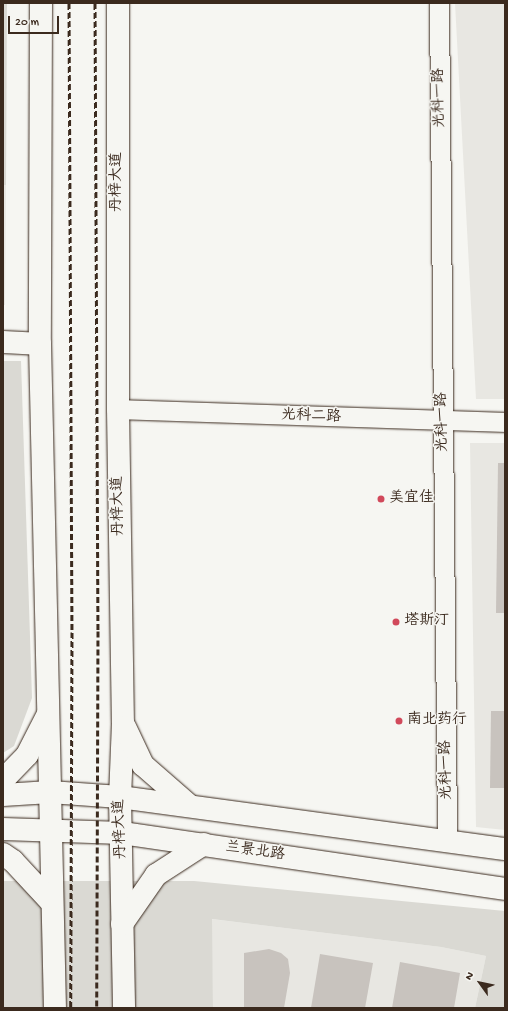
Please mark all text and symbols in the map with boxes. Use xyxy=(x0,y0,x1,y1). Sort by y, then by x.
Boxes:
scale bar xyxy=(10,8,61,34)
text: 20 m xyxy=(15,16,39,30)
street label: 光科一路 xyxy=(430,68,450,128)
street label: 丹梓大道 xyxy=(109,152,127,212)
street label: 光科一路 xyxy=(433,392,453,452)
street label: 光科二路 xyxy=(281,407,341,427)
street label: 丹梓大道 xyxy=(109,476,129,536)
place label: 美宜佳 xyxy=(389,490,434,508)
marker: 美宜佳 xyxy=(376,494,386,504)
place label: 塔斯汀 xyxy=(404,613,449,631)
marker: 塔斯汀 xyxy=(391,617,401,627)
place label: 南北药行 xyxy=(407,712,467,730)
marker: 南北药行 xyxy=(394,716,404,726)
street label: 光科一路 xyxy=(437,740,457,800)
street label: 丹梓大道 xyxy=(111,799,131,859)
street label: 兰景北路 xyxy=(224,839,286,865)
north arrow xyxy=(460,963,500,1003)
text: N xyxy=(463,970,477,983)

